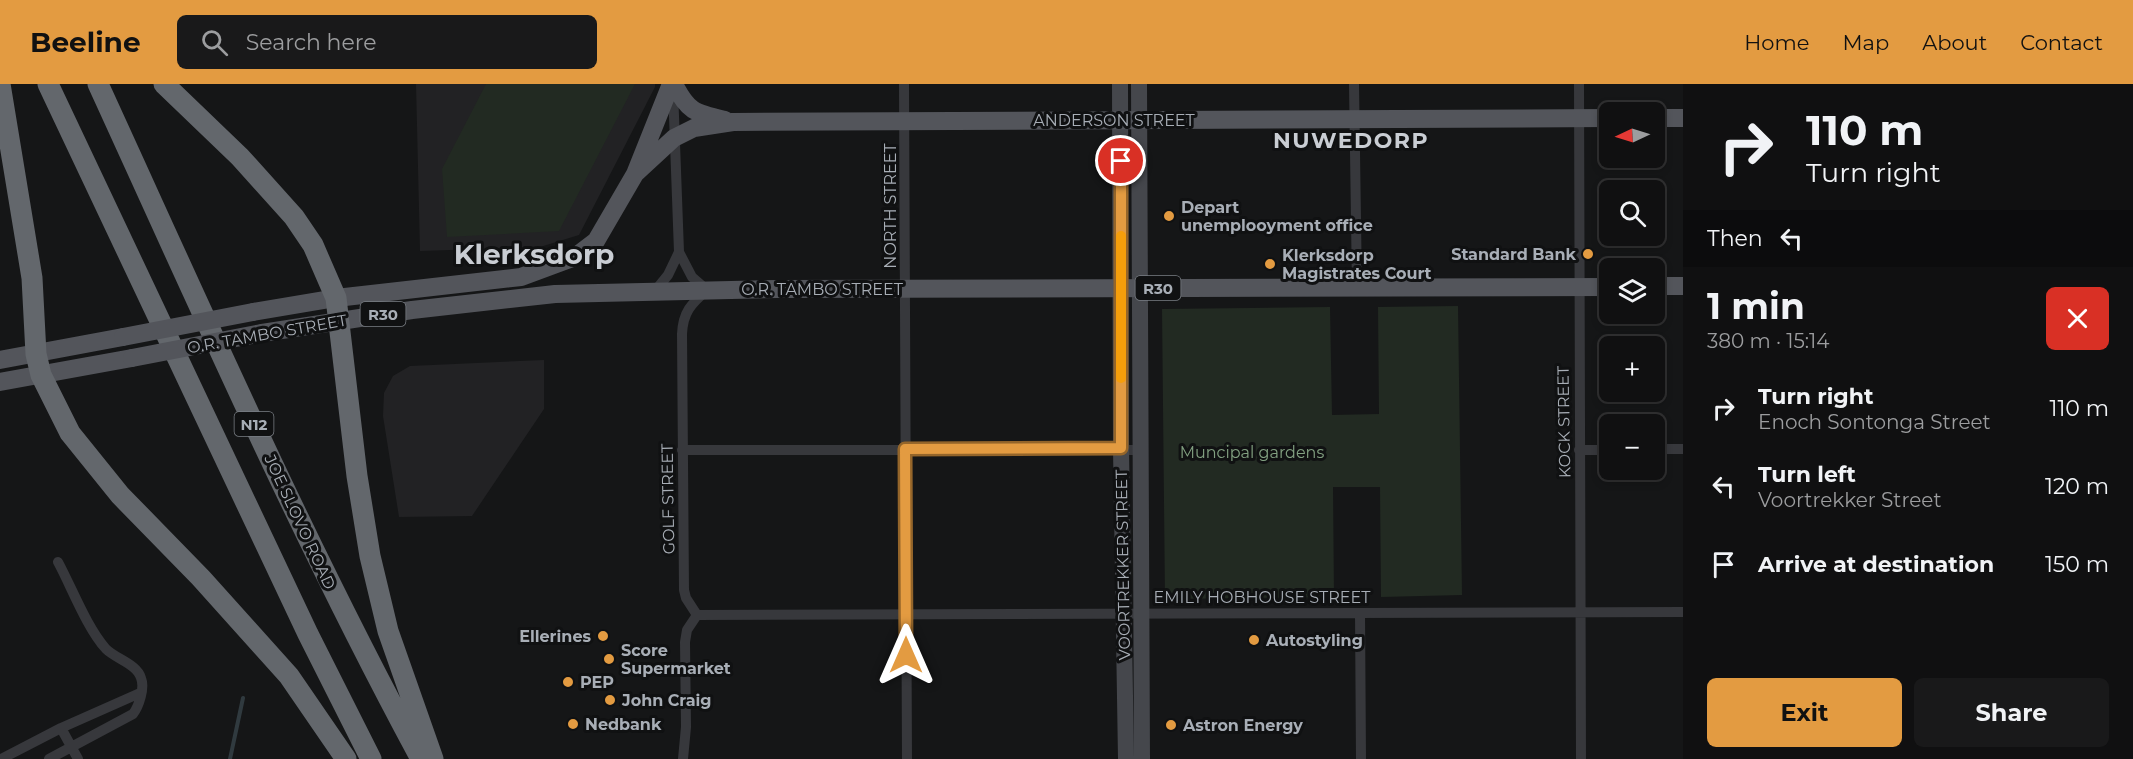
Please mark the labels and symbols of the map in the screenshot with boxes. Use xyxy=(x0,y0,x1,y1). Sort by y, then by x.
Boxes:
north arrow xyxy=(1599,102,1665,168)
street label: ANDERSON STREET xyxy=(1033,111,1196,130)
district label: NUWEDORP xyxy=(1273,127,1429,154)
pin xyxy=(1095,135,1146,186)
street label: NORTH STREET xyxy=(881,143,900,269)
place label: Depart unemplooyment office xyxy=(1181,198,1373,235)
marker: Depart unemplooyment office xyxy=(1162,209,1176,223)
district label: Klerksdorp xyxy=(454,237,614,271)
place label: Standard Bank xyxy=(1451,245,1577,264)
place label: Klerksdorp Magistrates Court xyxy=(1282,246,1432,283)
marker: Standard Bank xyxy=(1581,247,1595,261)
marker: Klerksdorp Magistrates Court xyxy=(1263,257,1277,271)
road number: R30 xyxy=(1136,276,1180,300)
street label: O.R. TAMBO STREET xyxy=(741,280,904,299)
road number: R30 xyxy=(360,302,406,326)
street label: O.R. TAMBO STREET xyxy=(186,310,349,357)
street label: KOCK STREET xyxy=(1554,365,1574,478)
road number: N12 xyxy=(234,412,274,436)
street label: GOLF STREET xyxy=(658,443,678,554)
park label: Muncipal gardens xyxy=(1180,443,1324,462)
street label: JOE SLOVO ROAD xyxy=(260,451,340,592)
street label: VOORTREKKER STREET xyxy=(1112,469,1134,661)
street label: EMILY HOBHOUSE STREET xyxy=(1154,588,1371,607)
position arrow xyxy=(874,623,938,687)
place label: Ellerines xyxy=(519,627,591,646)
marker: Ellerines xyxy=(596,629,610,643)
place label: Autostyling xyxy=(1265,631,1363,650)
marker: Autostyling xyxy=(1247,633,1261,647)
place label: Score Supermarket xyxy=(621,641,731,678)
marker: Score Supermarket xyxy=(602,652,616,666)
place label: PEP xyxy=(580,673,614,692)
marker: PEP xyxy=(561,675,575,689)
place label: John Craig xyxy=(621,691,712,710)
marker: John Craig xyxy=(603,693,617,707)
place label: Nedbank xyxy=(585,715,662,734)
place label: Astron Energy xyxy=(1182,716,1303,735)
marker: Nedbank xyxy=(566,717,580,731)
marker: Astron Energy xyxy=(1164,718,1178,732)

